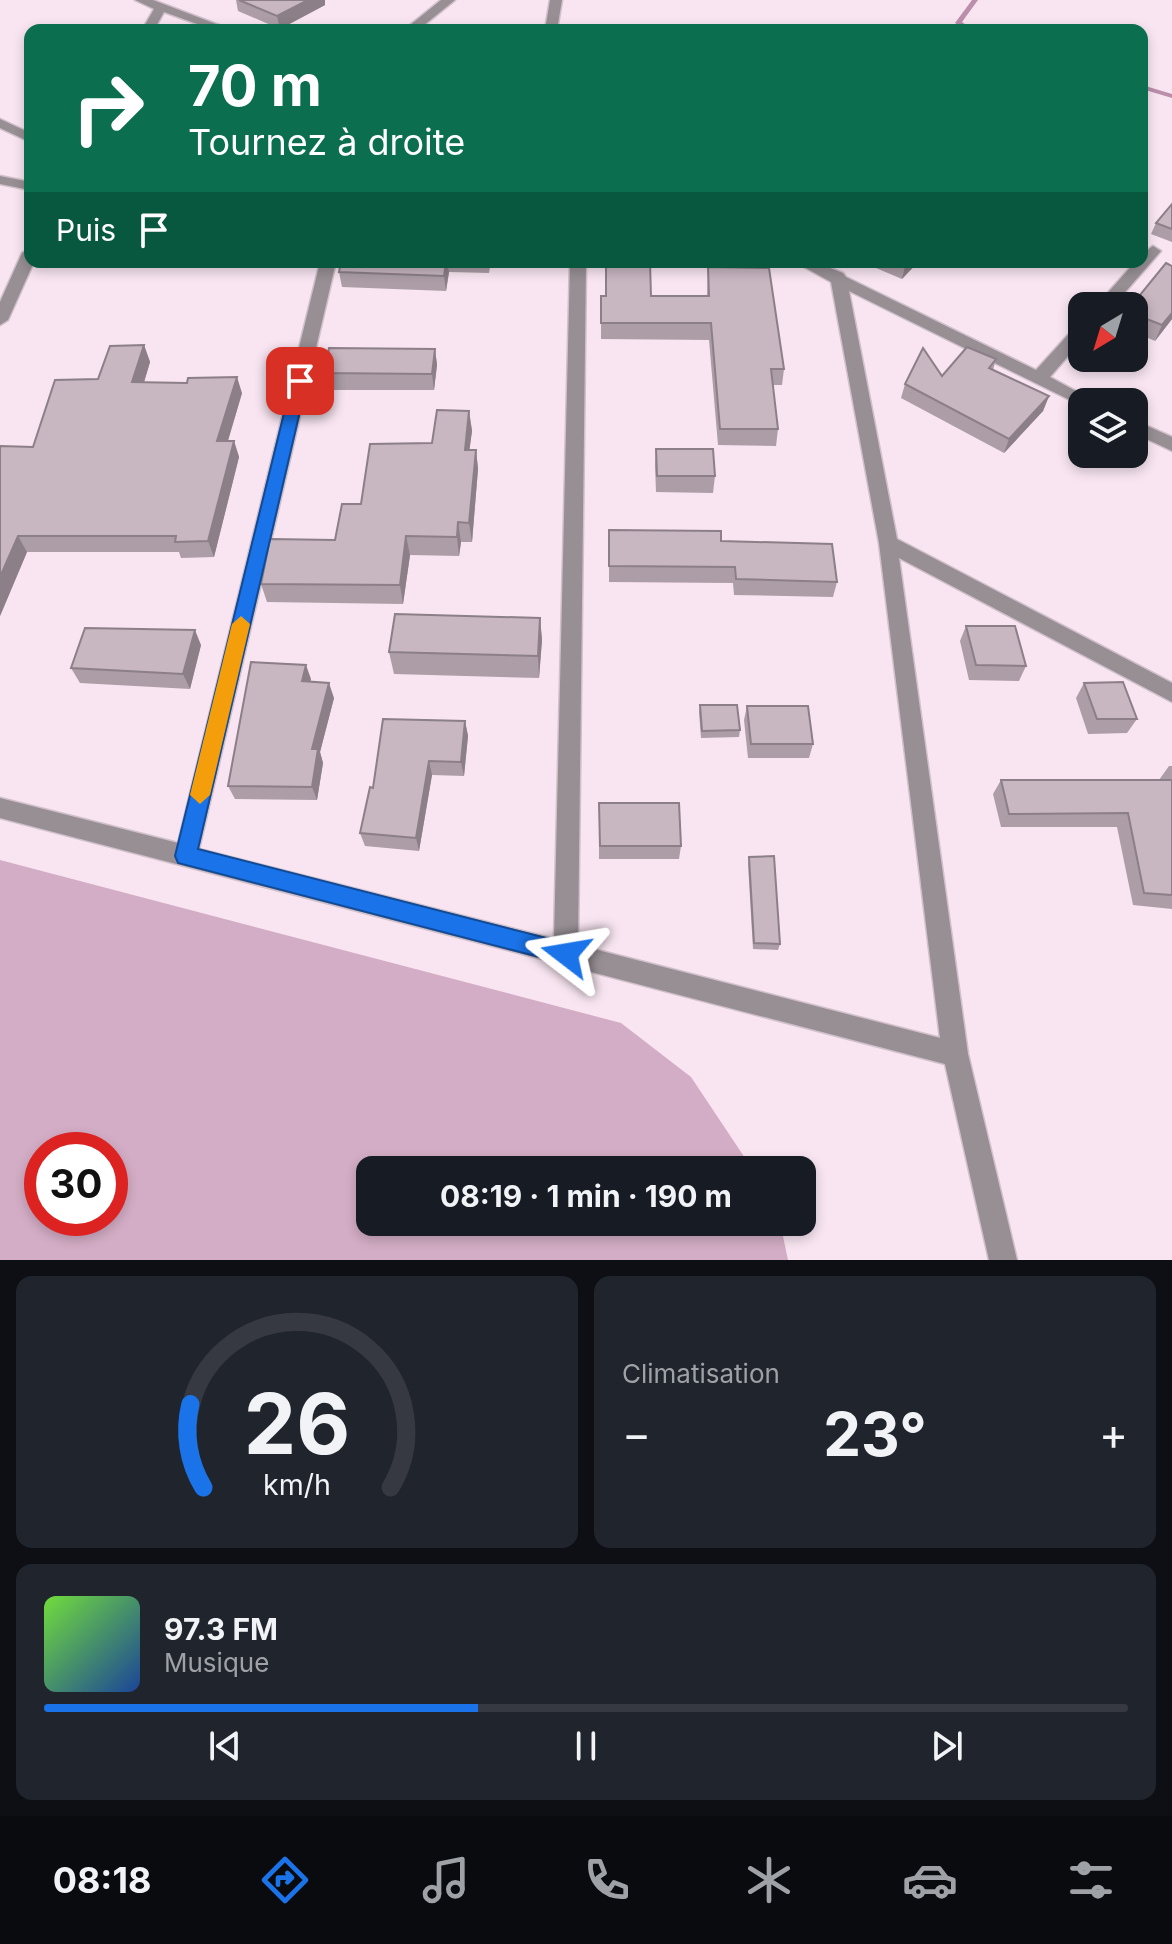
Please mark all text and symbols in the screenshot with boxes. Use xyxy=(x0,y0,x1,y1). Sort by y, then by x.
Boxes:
text: 70 m xyxy=(188,52,322,120)
icon: right xyxy=(56,56,160,160)
text: Tournez à droite xyxy=(188,120,465,164)
icon: arrive xyxy=(132,208,176,252)
text: Puis xyxy=(56,212,116,248)
north arrow xyxy=(1068,292,1148,372)
map controls xyxy=(1068,292,1148,468)
pin xyxy=(266,347,334,415)
icon: arrive xyxy=(278,359,322,403)
button: layers xyxy=(1068,388,1148,468)
position arrow xyxy=(524,912,608,996)
speed limit sign: 30 xyxy=(24,1132,128,1236)
text: 08:19 · 1 min · 190 m xyxy=(440,1178,732,1214)
text: Climatisation xyxy=(622,1358,780,1389)
text: 26 xyxy=(244,1373,350,1474)
text: 23° xyxy=(823,1398,927,1470)
text: − xyxy=(622,1407,651,1461)
text: + xyxy=(1099,1407,1128,1461)
text: km/h xyxy=(263,1467,331,1502)
text: 97.3 FM xyxy=(164,1611,278,1647)
text: Musique xyxy=(164,1647,269,1678)
icon: previous xyxy=(203,1724,247,1768)
icon: pause xyxy=(564,1724,608,1768)
icon: next xyxy=(925,1724,969,1768)
icon: directions xyxy=(257,1852,313,1908)
icon: music xyxy=(418,1852,474,1908)
icon: phone xyxy=(579,1852,635,1908)
icon: climate xyxy=(741,1852,797,1908)
icon: car xyxy=(902,1852,958,1908)
icon: filters xyxy=(1063,1852,1119,1908)
text: 08:18 xyxy=(53,1858,151,1902)

